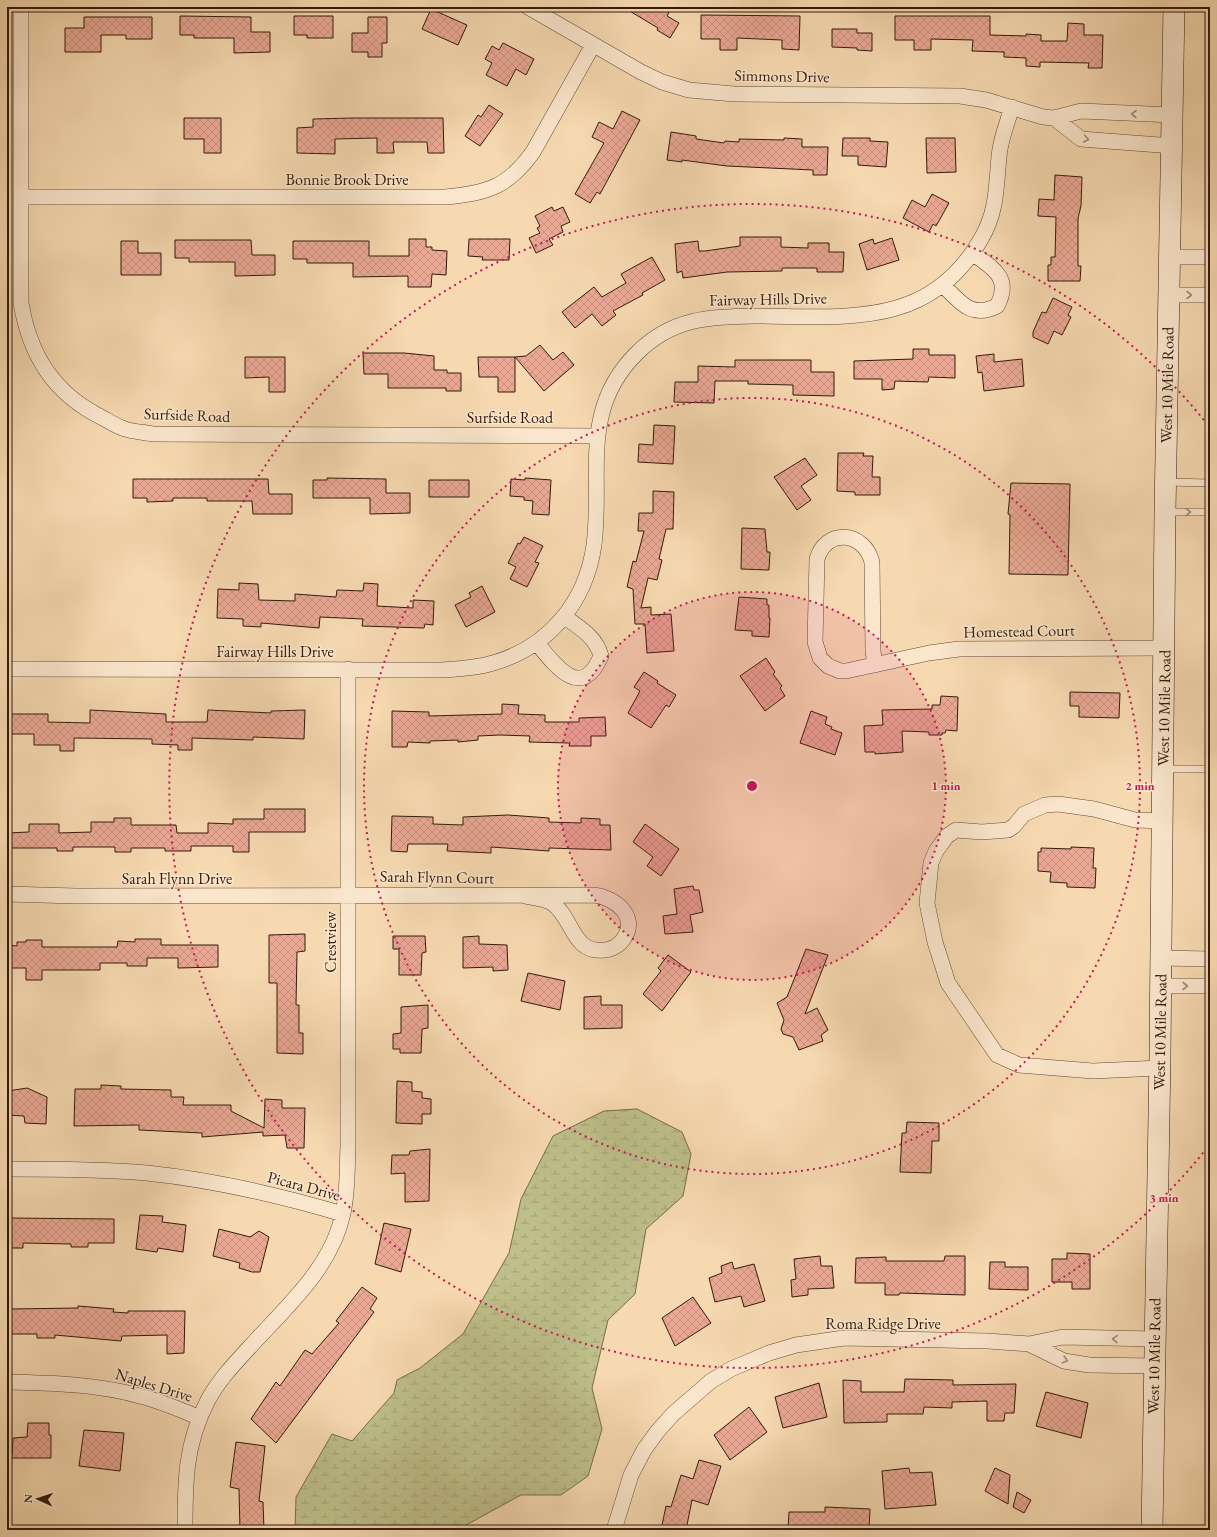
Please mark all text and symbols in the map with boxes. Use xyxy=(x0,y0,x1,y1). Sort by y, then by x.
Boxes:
street label: Simmons Drive xyxy=(734,65,830,87)
one-way arrow xyxy=(1131,109,1137,118)
one-way arrow xyxy=(1082,134,1089,143)
street label: Bonnie Brook Drive xyxy=(286,169,408,190)
street label: Fairway Hills Drive xyxy=(709,287,827,311)
one-way arrow xyxy=(1186,291,1192,299)
street label: West 10 Mile Road xyxy=(1155,326,1179,443)
street label: Surfside Road xyxy=(143,403,231,427)
street label: Surfside Road xyxy=(467,407,554,428)
one-way arrow xyxy=(1185,508,1191,516)
street label: Homestead Court xyxy=(963,620,1075,642)
street label: Fairway Hills Drive xyxy=(216,641,334,662)
street label: West 10 Mile Road xyxy=(1152,649,1176,766)
text: 1 min xyxy=(931,778,961,794)
text: 2 min xyxy=(1125,778,1155,794)
centre of rings xyxy=(745,779,759,793)
street label: Sarah Flynn Court xyxy=(380,866,494,888)
street label: Sarah Flynn Drive xyxy=(122,868,232,889)
street label: Crestview xyxy=(320,910,341,973)
street label: West 10 Mile Road xyxy=(1148,973,1172,1090)
one-way arrow xyxy=(1182,982,1188,990)
street label: Picara Drive xyxy=(265,1166,343,1206)
text: 3 min xyxy=(1149,1190,1179,1206)
street label: West 10 Mile Road xyxy=(1142,1297,1166,1414)
street label: Roma Ridge Drive xyxy=(825,1313,941,1334)
one-way arrow xyxy=(1112,1335,1118,1343)
one-way arrow xyxy=(1061,1355,1068,1364)
street label: Naples Drive xyxy=(113,1363,195,1407)
north arrow xyxy=(18,1479,58,1519)
text: N xyxy=(21,1494,35,1503)

